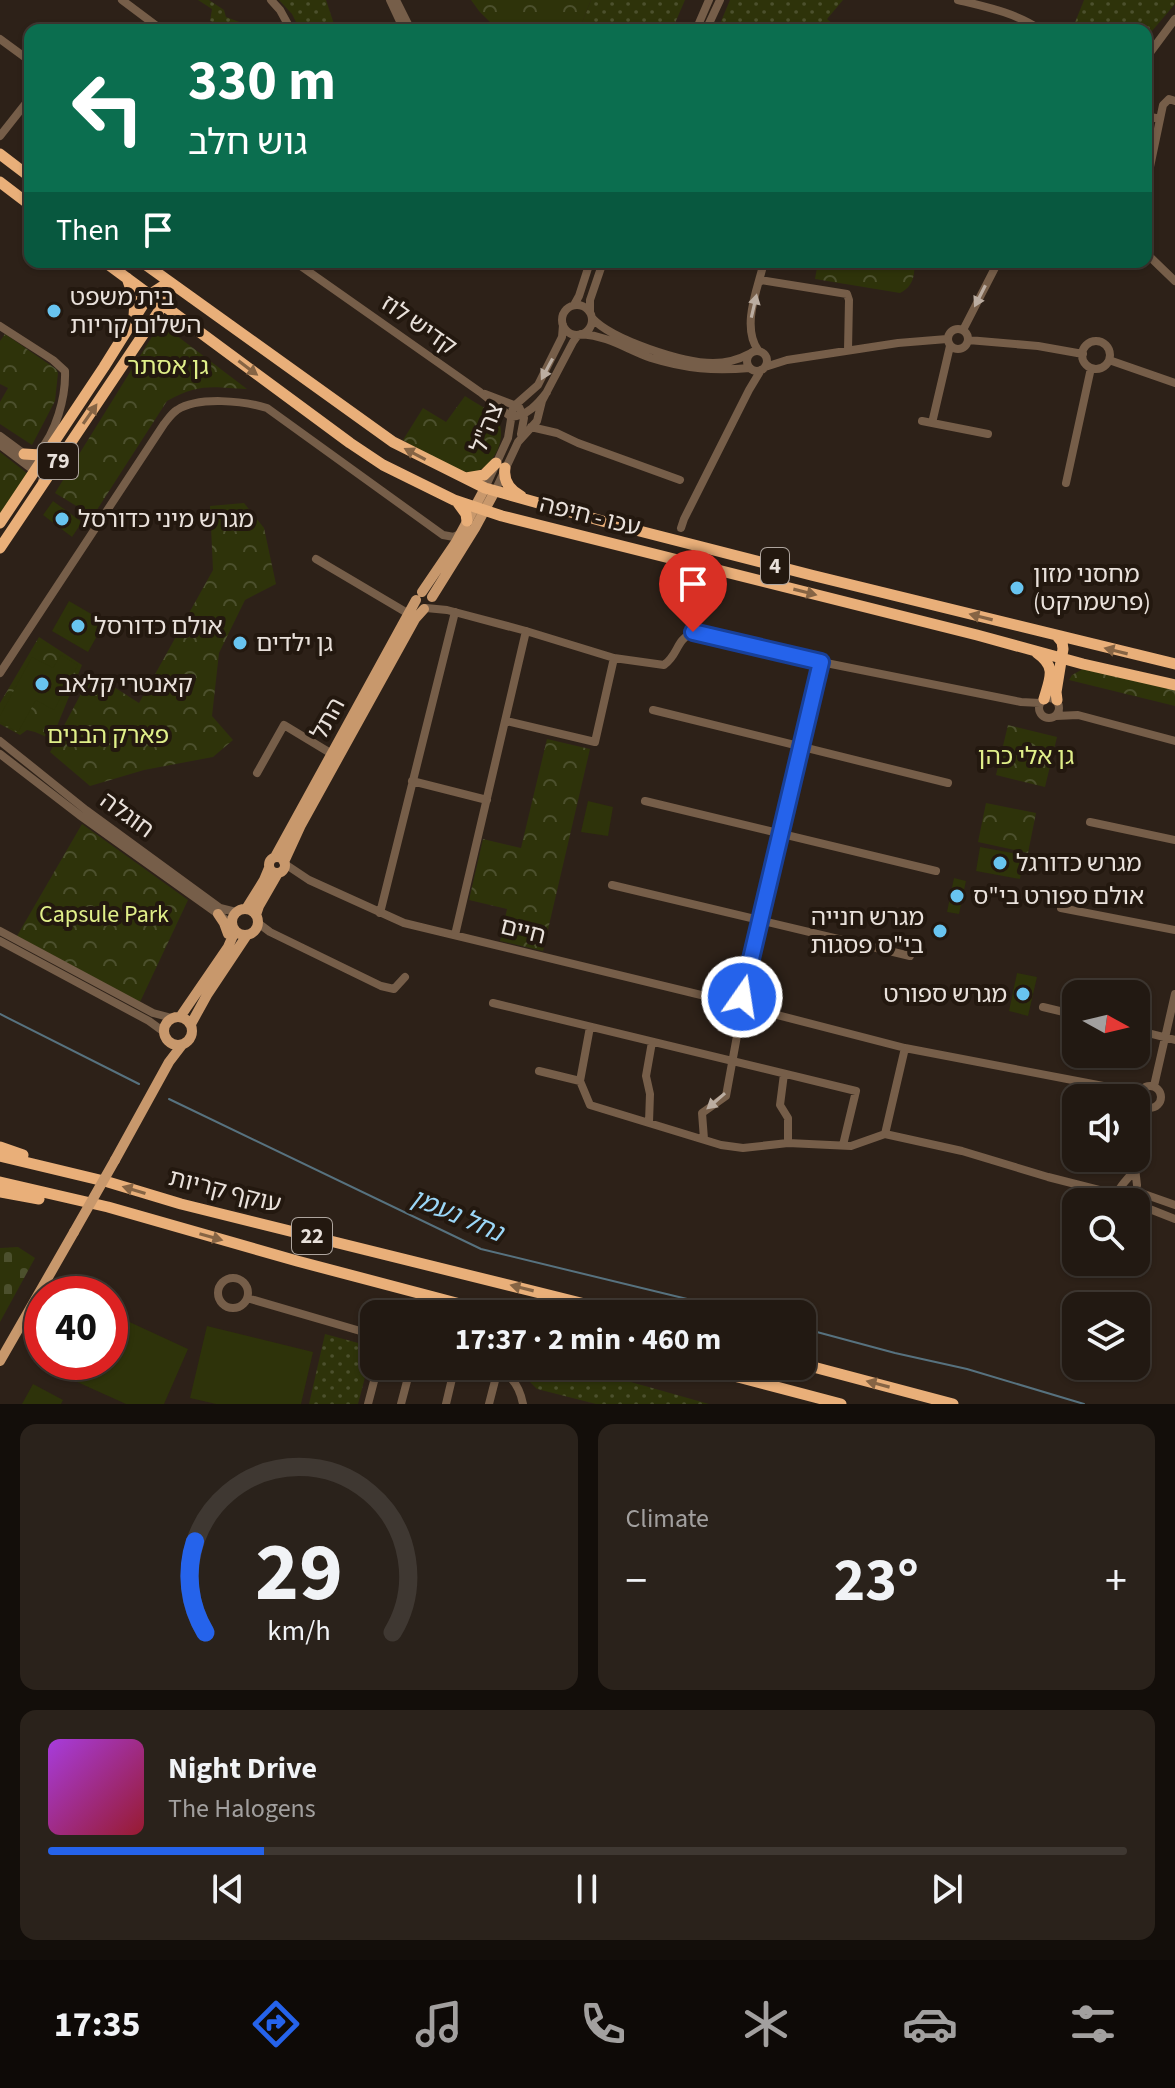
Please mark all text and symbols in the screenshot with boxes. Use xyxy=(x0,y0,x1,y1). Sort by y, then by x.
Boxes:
text: 330 m xyxy=(188,42,336,121)
icon: left xyxy=(56,56,160,160)
text: גוש חלב xyxy=(188,117,308,168)
icon: arrive xyxy=(136,208,180,252)
text: Then xyxy=(56,209,120,252)
place label: בית משפט השלום קריות xyxy=(70,280,202,343)
one-way arrow xyxy=(974,285,988,307)
street label: קדיש לוז xyxy=(374,286,464,364)
one-way arrow xyxy=(748,294,761,319)
marker: בית משפט השלום קריות xyxy=(45,302,63,320)
park label: גן אסתר xyxy=(127,349,209,384)
one-way arrow xyxy=(540,358,553,381)
one-way arrow xyxy=(238,360,258,376)
street label: צה"ל xyxy=(461,398,513,458)
one-way arrow xyxy=(82,403,97,424)
road number: 79 xyxy=(38,443,78,479)
one-way arrow xyxy=(404,447,426,461)
street label: עכו - חיפה xyxy=(536,487,644,545)
place label: מגרש מיני כדורסל xyxy=(78,502,254,537)
marker: מגרש מיני כדורסל xyxy=(53,510,71,528)
road number: 4 xyxy=(761,548,789,584)
pin xyxy=(659,550,727,632)
place label: מחסני מזון (פרשמרקט) xyxy=(1033,557,1151,620)
icon: arrive xyxy=(671,562,715,606)
marker: מחסני מזון (פרשמרקט) xyxy=(1008,579,1026,597)
one-way arrow xyxy=(793,586,818,598)
place label: אולם כדורסל xyxy=(94,609,223,644)
one-way arrow xyxy=(969,611,994,623)
marker: אולם כדורסל xyxy=(69,617,87,635)
place label: גן ילדים xyxy=(256,626,333,661)
marker: גן ילדים xyxy=(231,634,249,652)
one-way arrow xyxy=(1103,644,1128,656)
place label: קאנטרי קלאב xyxy=(58,667,193,702)
marker: קאנטרי קלאב xyxy=(33,675,51,693)
street label: התל xyxy=(302,691,354,747)
park label: פארק הבנים xyxy=(47,718,169,753)
park label: גן אלי כהן xyxy=(978,739,1074,774)
street label: חוגלה xyxy=(93,783,161,847)
place label: מגרש כדורגל xyxy=(1016,846,1142,881)
marker: מגרש כדורגל xyxy=(991,854,1009,872)
place label: אולם ספורט בי"ס xyxy=(973,879,1144,914)
marker: אולם ספורט בי"ס xyxy=(948,887,966,905)
park label: Capsule Park xyxy=(39,897,169,932)
place label: מגרש חנייה בי"ס פסגות xyxy=(810,900,924,963)
street label: חיים xyxy=(497,908,549,954)
marker: מגרש חנייה בי"ס פסגות xyxy=(931,922,949,940)
position arrow xyxy=(700,955,784,1039)
place label: מגרש ספורט xyxy=(884,977,1007,1012)
north arrow xyxy=(1062,980,1150,1068)
map controls xyxy=(1062,980,1150,1380)
marker: מגרש ספורט xyxy=(1014,985,1032,1003)
button: sound xyxy=(1062,1084,1150,1172)
one-way arrow xyxy=(707,1092,727,1109)
street label: עוקף קריות xyxy=(165,1160,285,1222)
water label: נחל נעמן xyxy=(405,1179,511,1252)
one-way arrow xyxy=(122,1183,146,1196)
button: search xyxy=(1062,1188,1150,1276)
road number: 22 xyxy=(292,1218,332,1254)
one-way arrow xyxy=(199,1231,223,1244)
speed limit sign: 40 xyxy=(24,1276,128,1380)
one-way arrow xyxy=(510,1281,535,1294)
button: layers xyxy=(1062,1292,1150,1380)
text: 17:37 · 2 min · 460 m xyxy=(455,1318,721,1361)
one-way arrow xyxy=(865,1378,890,1390)
text: Climate xyxy=(626,1500,709,1537)
text: 29 xyxy=(255,1514,343,1632)
text: 23° xyxy=(834,1539,919,1624)
text: − xyxy=(626,1550,647,1613)
text: + xyxy=(1105,1550,1127,1613)
text: km/h xyxy=(267,1611,330,1651)
text: Night Drive xyxy=(168,1747,317,1790)
text: The Halogens xyxy=(168,1790,316,1827)
icon: previous xyxy=(206,1867,250,1911)
icon: pause xyxy=(565,1867,609,1911)
icon: next xyxy=(925,1867,969,1911)
icon: directions xyxy=(248,1996,304,2052)
icon: music xyxy=(411,1996,467,2052)
icon: phone xyxy=(575,1996,631,2052)
icon: climate xyxy=(738,1996,794,2052)
icon: car xyxy=(902,1996,958,2052)
icon: filters xyxy=(1065,1996,1121,2052)
text: 17:35 xyxy=(54,1999,141,2050)

